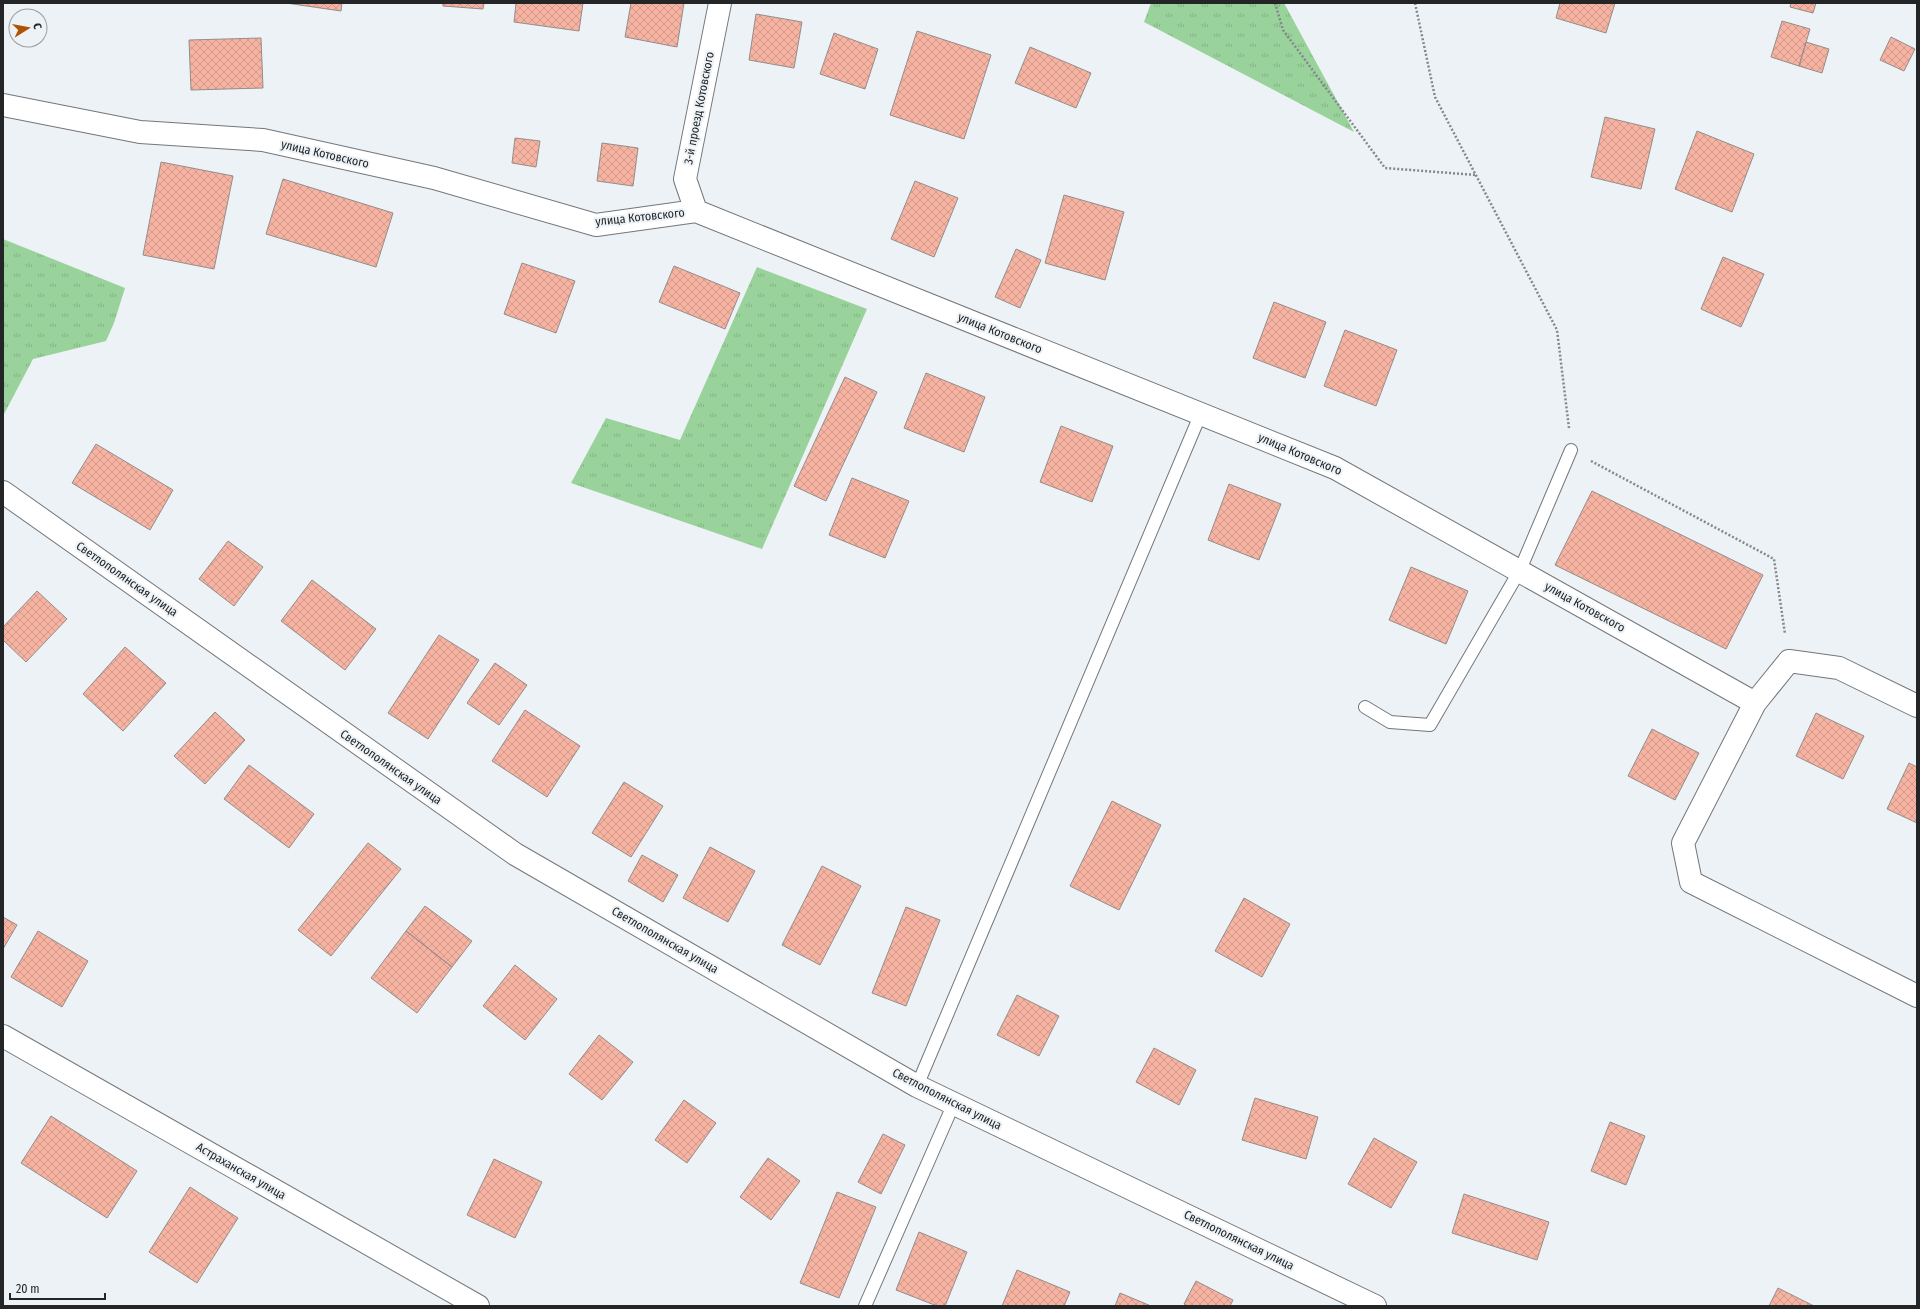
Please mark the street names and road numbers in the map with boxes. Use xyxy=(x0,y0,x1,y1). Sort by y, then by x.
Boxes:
street label: 3-й проезд Котовского xyxy=(681,50,717,166)
street label: улица Котовского xyxy=(280,137,370,171)
street label: улица Котовского xyxy=(595,205,685,229)
street label: улица Котовского xyxy=(956,310,1044,356)
street label: улица Котовского xyxy=(1256,430,1344,478)
street label: Светлополянская улица xyxy=(74,539,181,619)
street label: улица Котовского xyxy=(1542,579,1628,635)
street label: Светлополянская улица xyxy=(338,727,445,807)
street label: Светлополянская улица xyxy=(609,904,721,976)
street label: Светлополянская улица xyxy=(890,1065,1004,1133)
street label: Астраханская улица xyxy=(194,1140,288,1202)
street label: Светлополянская улица xyxy=(1182,1207,1296,1273)

